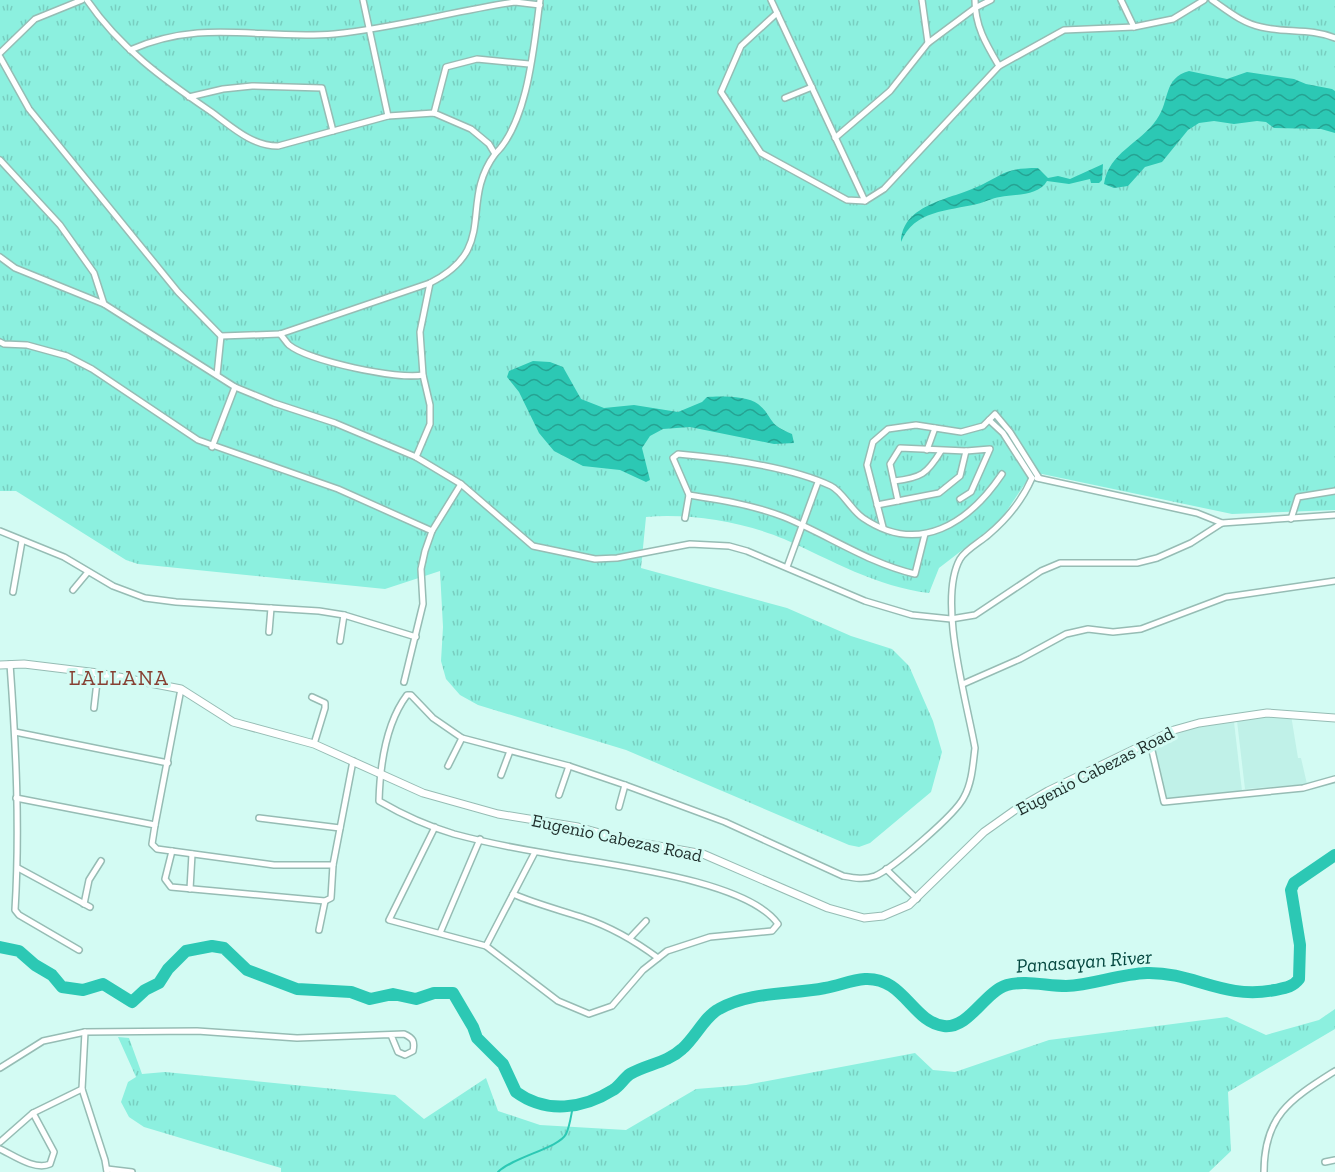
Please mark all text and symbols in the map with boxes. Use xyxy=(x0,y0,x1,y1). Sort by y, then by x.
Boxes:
district label: LALLANA xyxy=(69,665,169,690)
street label: Eugenio Cabezas Road xyxy=(1013,722,1178,820)
street label: Eugenio Cabezas Road xyxy=(530,809,704,867)
water label: Panasayan River xyxy=(1015,944,1153,978)

